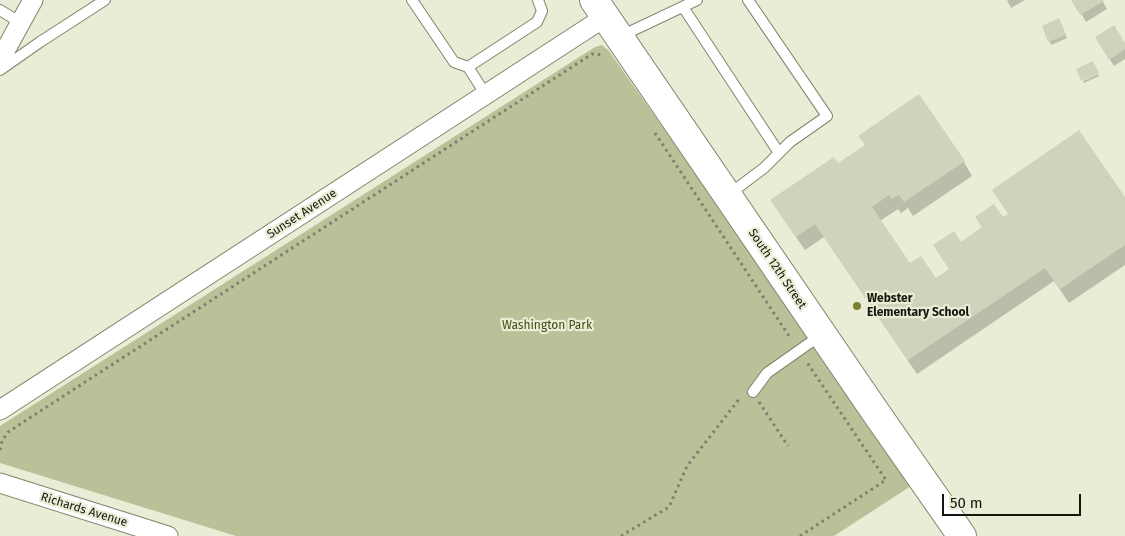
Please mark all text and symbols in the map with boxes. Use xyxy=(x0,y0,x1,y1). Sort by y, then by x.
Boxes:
street label: Sunset Avenue xyxy=(265,186,339,242)
street label: South 12th Street xyxy=(745,226,809,312)
place label: Webster Elementary School xyxy=(867,292,969,320)
marker: Webster Elementary School xyxy=(851,300,863,312)
park label: Washington Park xyxy=(502,319,592,333)
scale bar xyxy=(945,484,1084,516)
street label: Richards Avenue xyxy=(39,490,129,530)
text: 50 m xyxy=(950,494,983,512)

